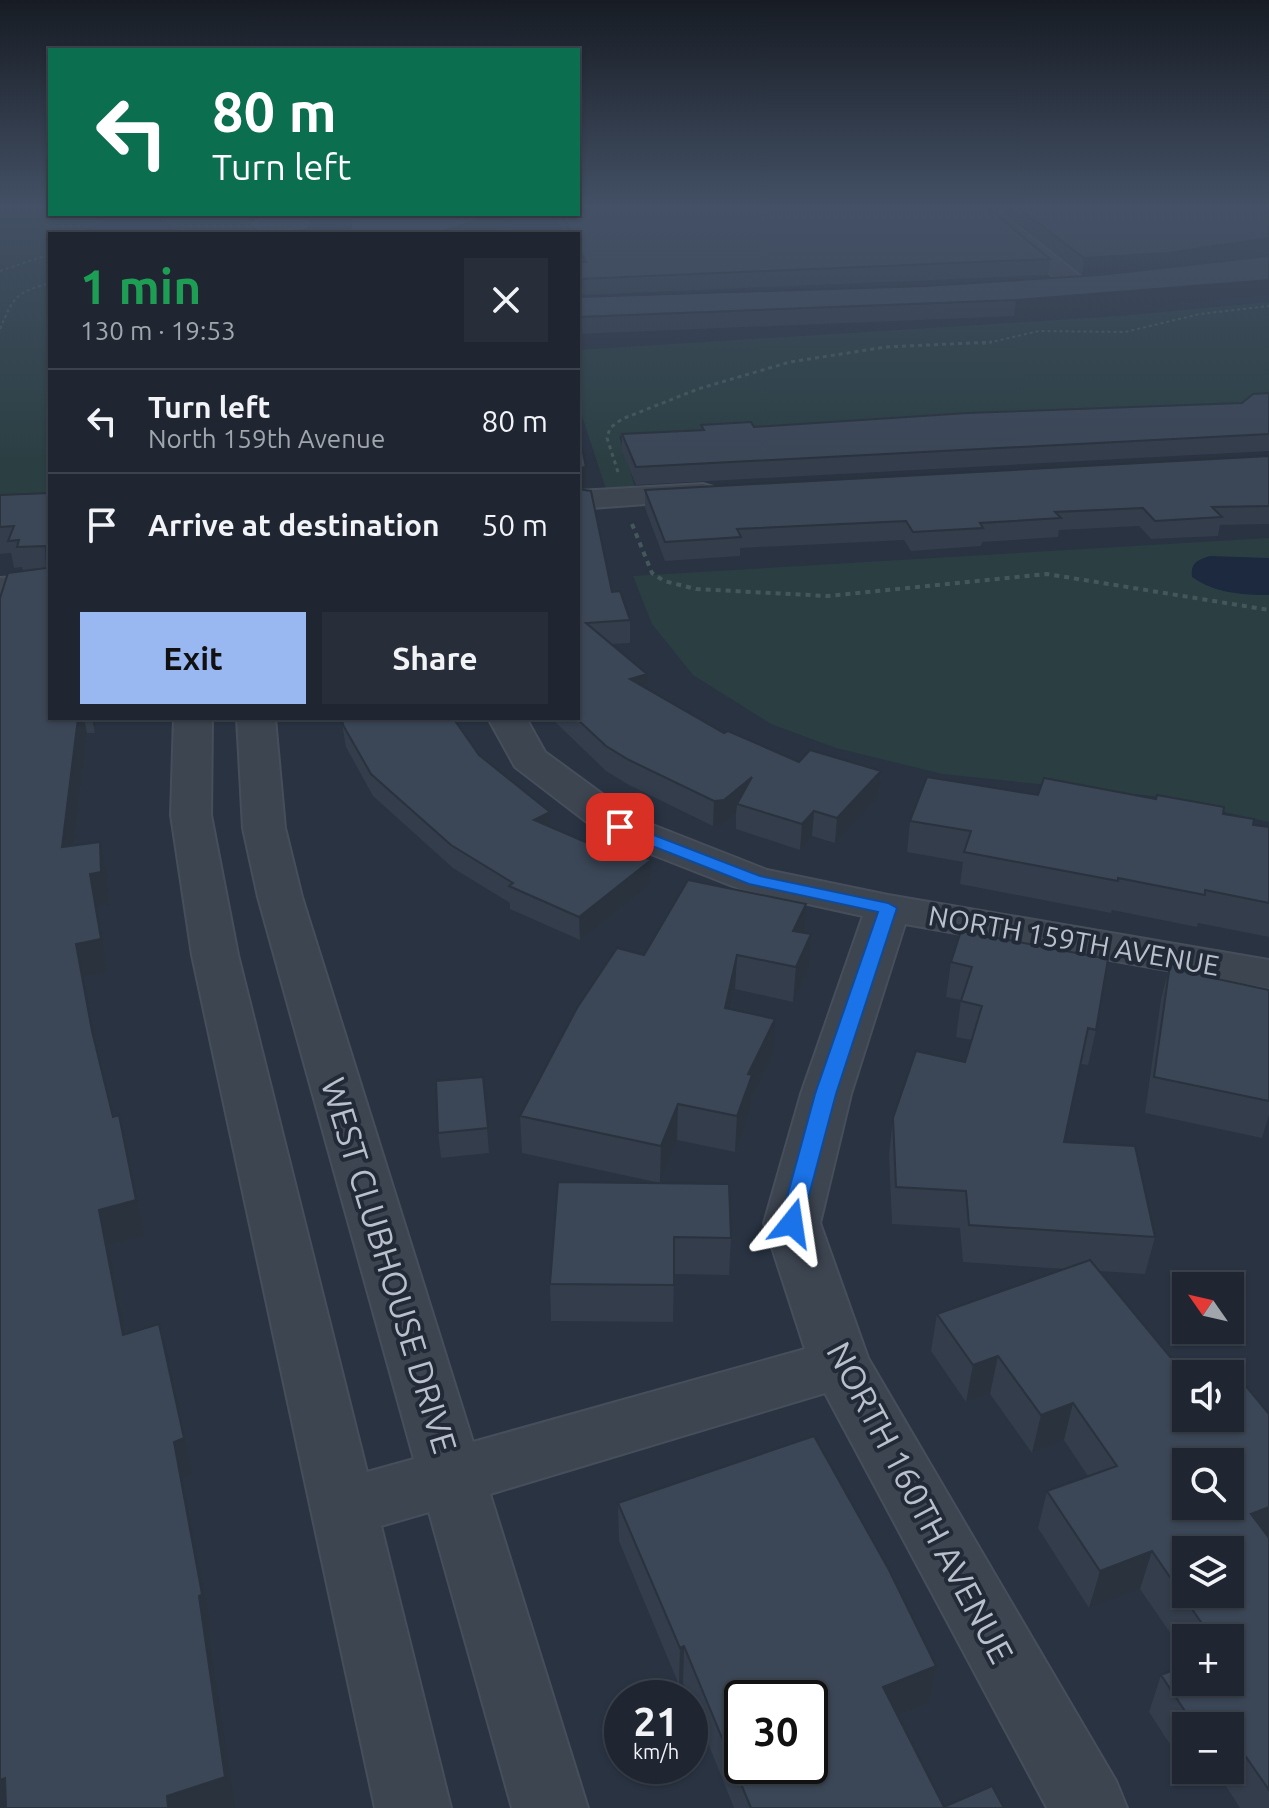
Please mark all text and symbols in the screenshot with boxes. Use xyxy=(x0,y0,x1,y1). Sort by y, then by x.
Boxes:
icon: left xyxy=(80,80,184,184)
text: 80 m xyxy=(212,80,337,143)
text: Turn left xyxy=(212,146,351,187)
button: close xyxy=(464,258,548,342)
text: 1 min xyxy=(80,259,201,313)
text: 130 m · 19:53 xyxy=(80,316,236,345)
text: Turn left xyxy=(148,390,270,424)
icon: left xyxy=(80,399,124,443)
text: 80 m xyxy=(481,404,548,438)
text: North 159th Avenue xyxy=(148,424,385,453)
icon: arrive xyxy=(80,503,124,547)
text: Arrive at destination xyxy=(148,508,440,542)
text: 50 m xyxy=(481,508,548,542)
button: Exit xyxy=(80,612,306,704)
button: Share xyxy=(322,612,548,704)
pin xyxy=(586,793,654,861)
icon: arrive xyxy=(598,805,642,849)
street label: NORTH 159TH AVENUE xyxy=(926,899,1222,981)
street label: WEST CLUBHOUSE DRIVE xyxy=(315,1073,465,1457)
position arrow xyxy=(750,1181,834,1265)
north arrow xyxy=(1172,1272,1244,1344)
map controls xyxy=(1172,1272,1244,1784)
street label: NORTH 160TH AVENUE xyxy=(820,1335,1022,1669)
button: sound xyxy=(1172,1360,1244,1432)
button: search xyxy=(1172,1448,1244,1520)
button: layers xyxy=(1172,1536,1244,1608)
button: + xyxy=(1172,1624,1244,1696)
speed limit sign: 30 xyxy=(724,1680,828,1784)
text: 21 xyxy=(633,1699,679,1744)
button: − xyxy=(1172,1712,1244,1784)
text: km/h xyxy=(633,1740,679,1763)

